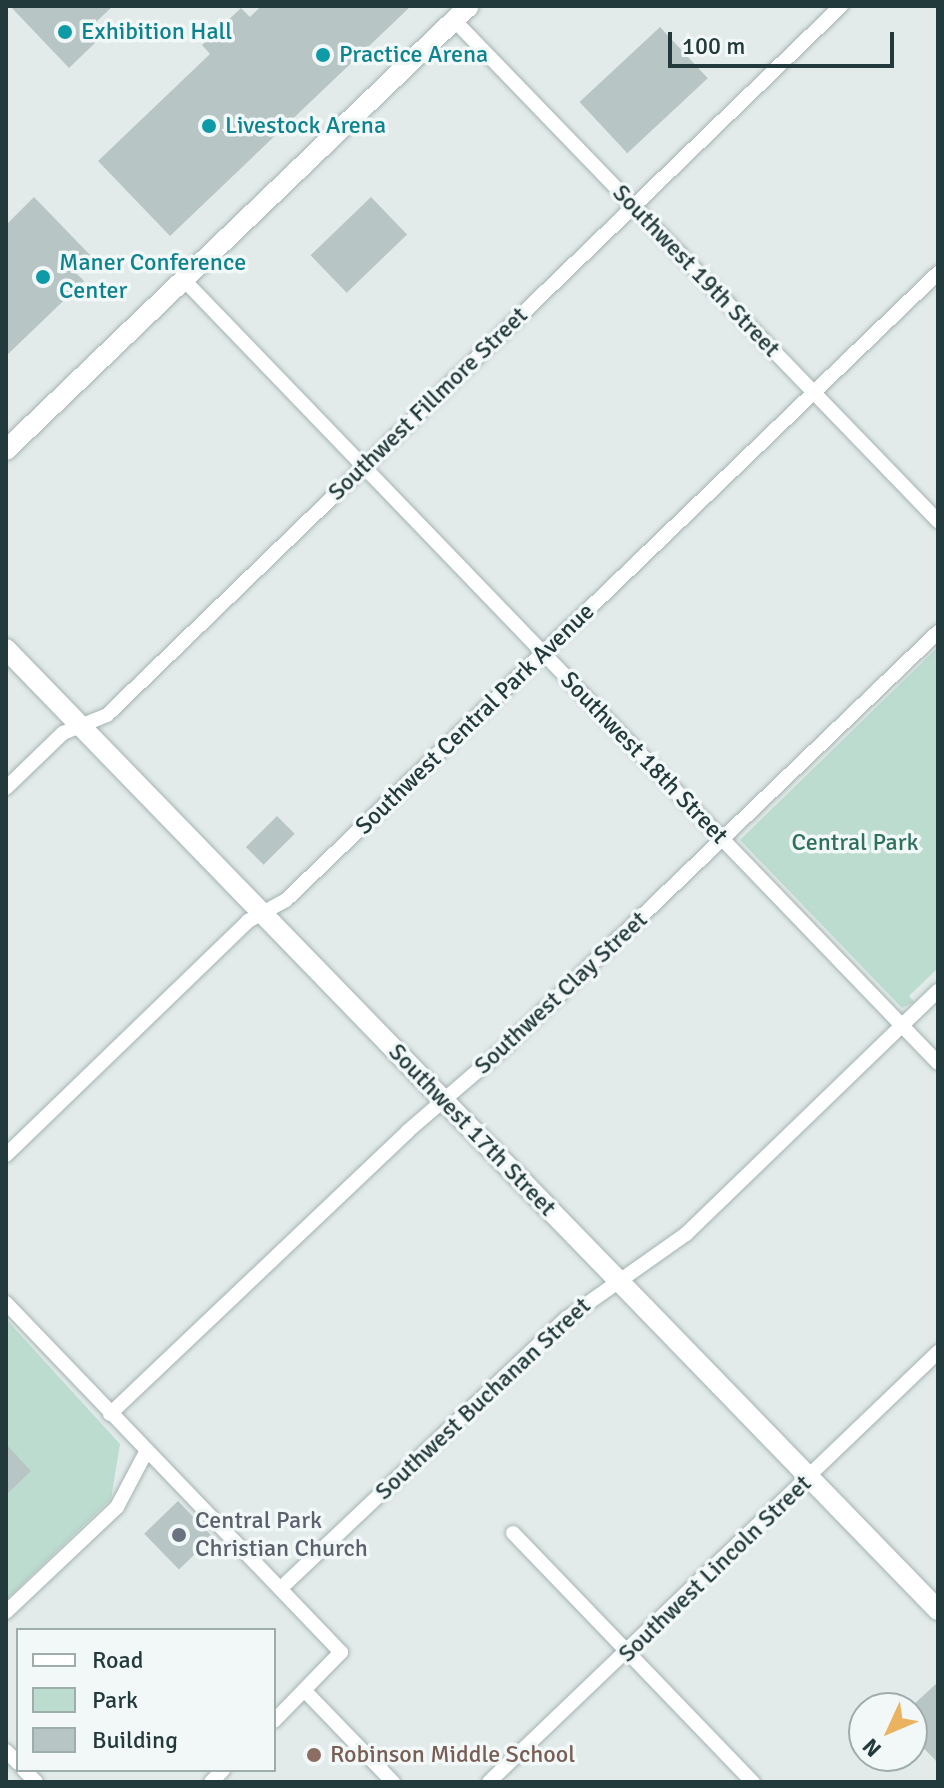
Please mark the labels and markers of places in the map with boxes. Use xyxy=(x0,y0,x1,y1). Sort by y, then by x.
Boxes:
place label: Exhibition Hall xyxy=(81,18,232,46)
marker: Exhibition Hall xyxy=(56,23,74,41)
place label: Practice Arena xyxy=(339,41,488,69)
marker: Practice Arena xyxy=(314,46,332,64)
place label: Livestock Arena xyxy=(225,112,386,140)
marker: Livestock Arena xyxy=(200,117,218,135)
place label: Maner Conference Center xyxy=(59,249,246,305)
marker: Maner Conference Center xyxy=(34,268,52,286)
place label: Central Park Christian Church xyxy=(195,1507,368,1563)
marker: Central Park Christian Church xyxy=(170,1526,188,1544)
place label: Robinson Middle School xyxy=(330,1741,575,1769)
marker: Robinson Middle School xyxy=(305,1746,323,1764)

